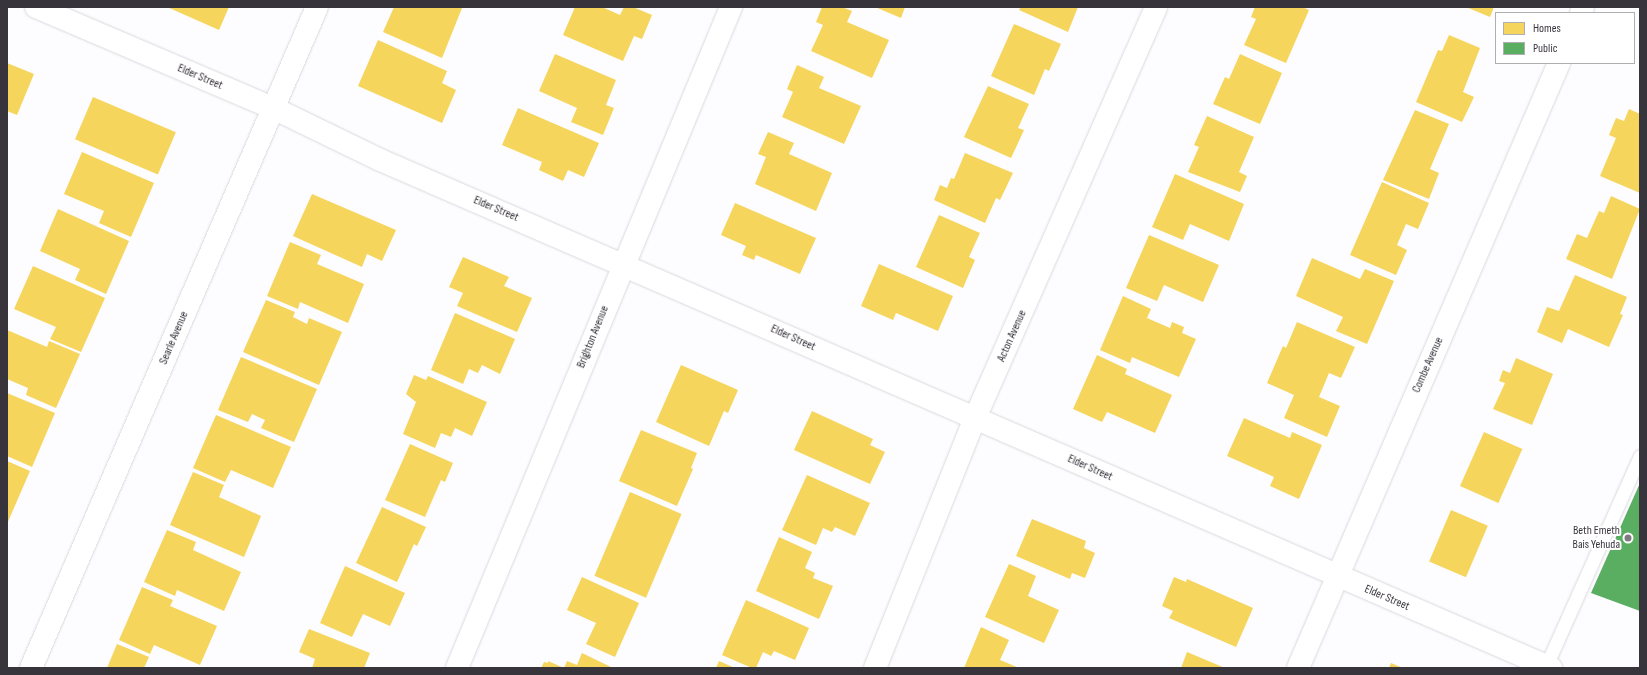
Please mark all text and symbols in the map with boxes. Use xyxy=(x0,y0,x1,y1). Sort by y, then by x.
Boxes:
legend xyxy=(1495,12,1635,64)
text: Homes xyxy=(1533,21,1561,36)
text: Public xyxy=(1533,41,1558,56)
street label: Elder Street xyxy=(175,61,225,93)
street label: Elder Street xyxy=(471,193,521,225)
street label: Brighton Avenue xyxy=(574,304,612,370)
street label: Acton Avenue xyxy=(994,308,1030,364)
street label: Searle Avenue xyxy=(156,309,192,367)
street label: Elder Street xyxy=(768,322,818,354)
street label: Combe Avenue xyxy=(1409,335,1447,395)
street label: Elder Street xyxy=(1065,452,1115,484)
place label: Beth Emeth Bais Yehuda xyxy=(1573,524,1620,552)
marker: Beth Emeth Bais Yehuda xyxy=(1623,533,1633,543)
street label: Elder Street xyxy=(1362,582,1412,614)

